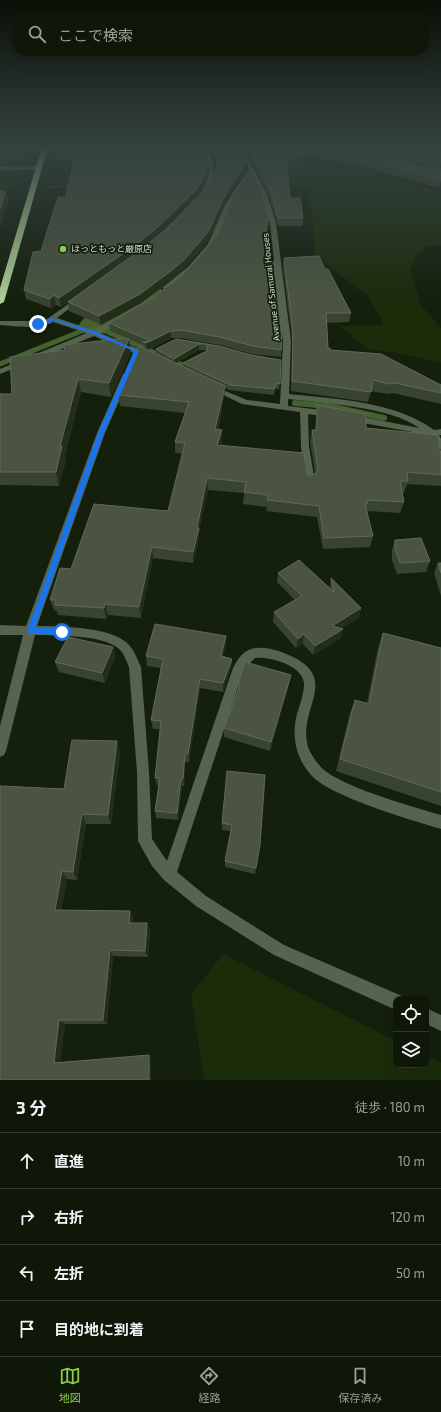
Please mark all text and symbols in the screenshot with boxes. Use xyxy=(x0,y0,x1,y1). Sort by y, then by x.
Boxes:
search box xyxy=(12,12,429,56)
icon: search xyxy=(26,23,48,45)
text: ここで検索 xyxy=(58,26,133,44)
street label: Avenue of Samurai Houses xyxy=(259,232,282,342)
place label: ほっともっと厳原店 xyxy=(71,243,152,254)
marker: ほっともっと厳原店 xyxy=(58,244,68,254)
route end xyxy=(29,315,47,333)
route start xyxy=(53,623,71,641)
map controls xyxy=(393,996,429,1068)
button: locate xyxy=(393,996,429,1032)
button: layers xyxy=(393,1032,429,1068)
text: 3 分 xyxy=(16,1097,46,1117)
text: 徒歩 · 180 m xyxy=(355,1099,425,1115)
icon: ahead xyxy=(16,1150,38,1172)
text: 直進 xyxy=(54,1152,84,1170)
text: 10 m xyxy=(398,1153,425,1169)
icon: right xyxy=(16,1206,38,1228)
text: 右折 xyxy=(54,1208,84,1226)
text: 120 m xyxy=(390,1209,425,1225)
icon: left xyxy=(16,1262,38,1284)
text: 左折 xyxy=(54,1264,84,1282)
text: 50 m xyxy=(396,1265,425,1281)
icon: arrive xyxy=(16,1318,38,1340)
text: 目的地に到着 xyxy=(54,1320,144,1338)
tab: 地図 xyxy=(59,1365,81,1405)
tab: 経路 xyxy=(198,1365,220,1405)
tab: 保存済み xyxy=(338,1365,382,1405)

